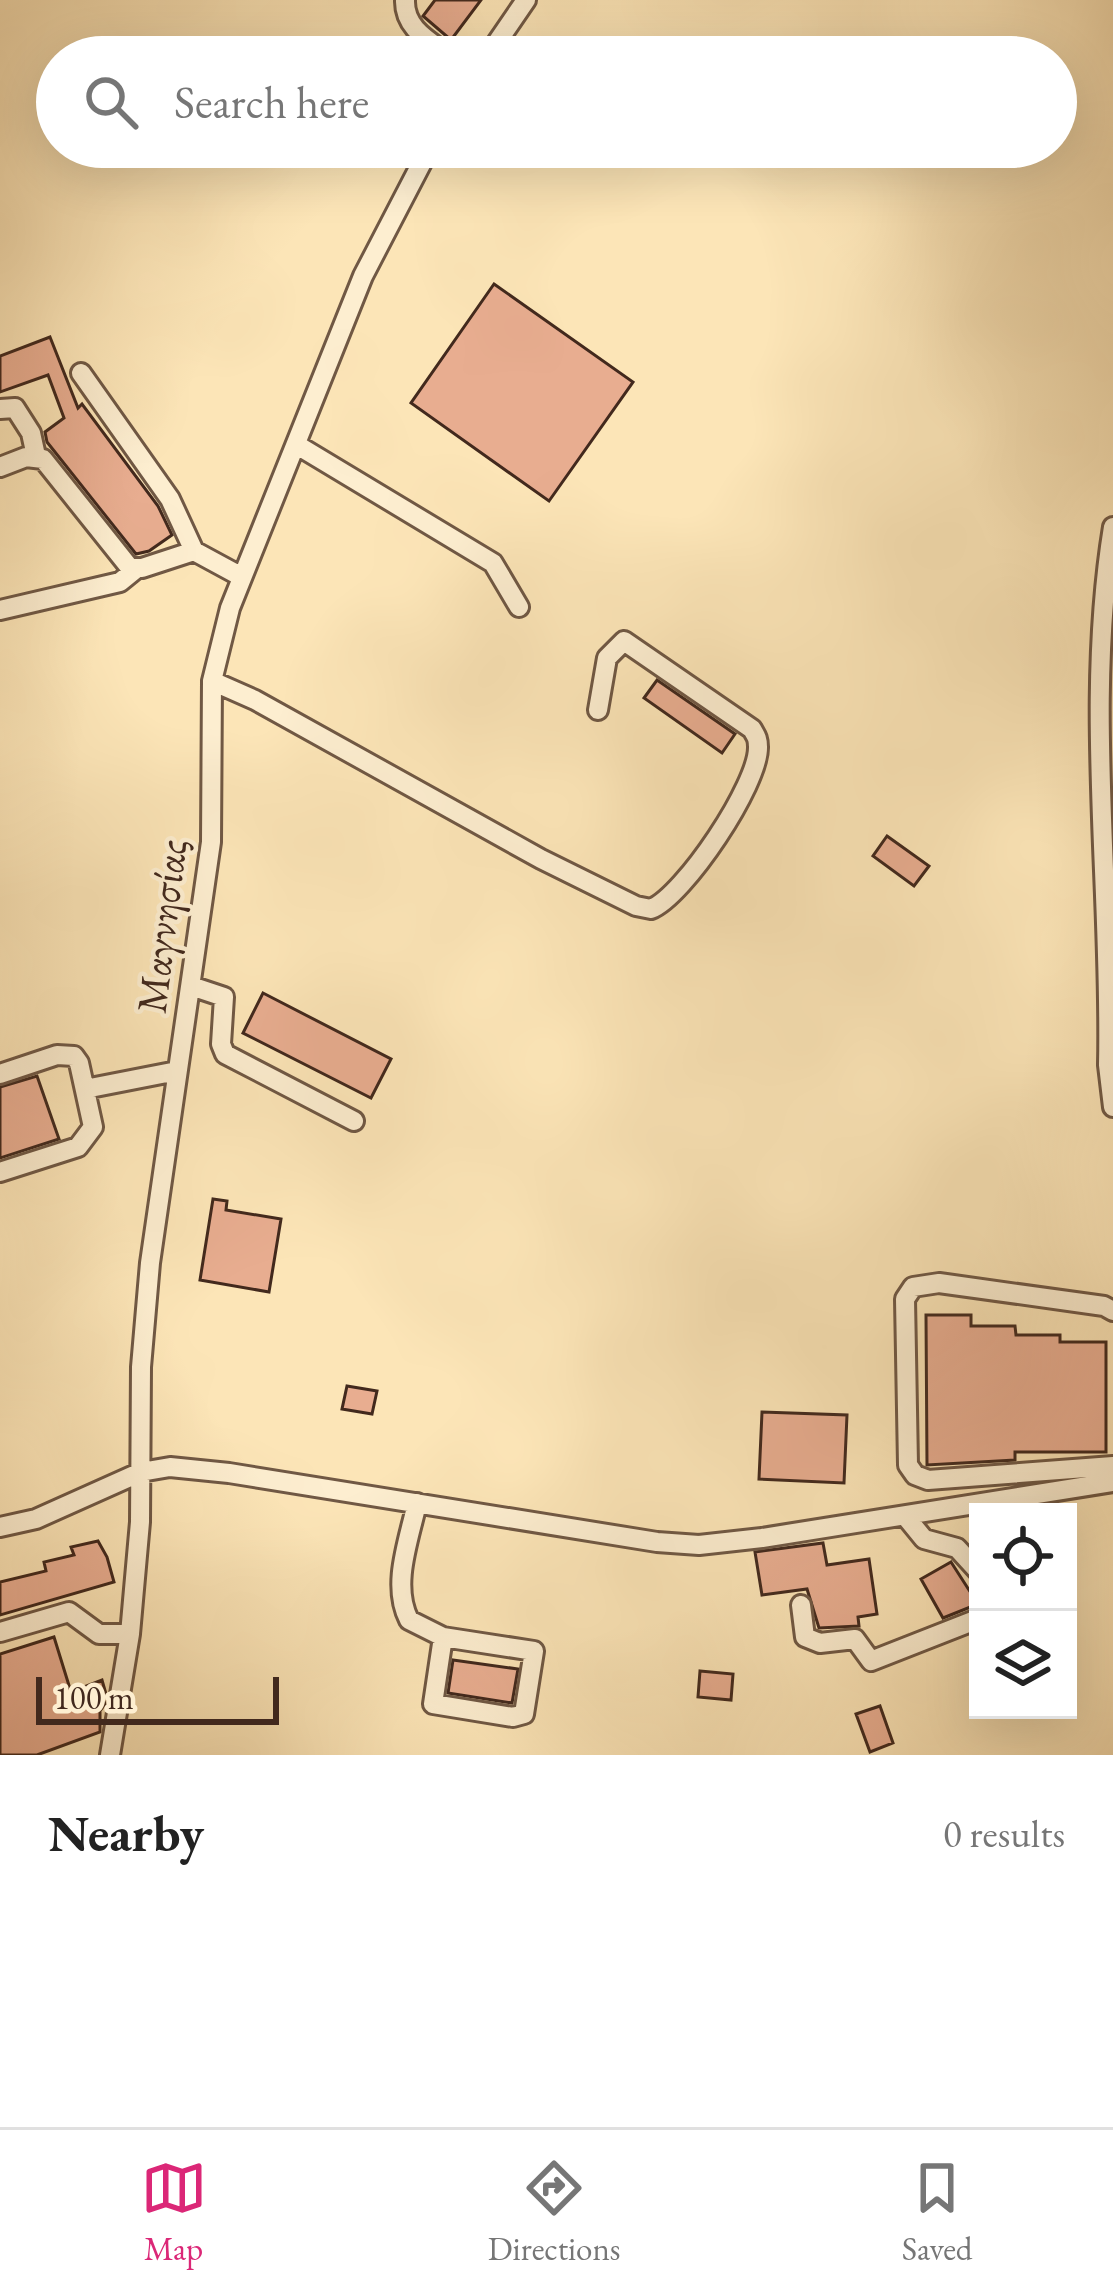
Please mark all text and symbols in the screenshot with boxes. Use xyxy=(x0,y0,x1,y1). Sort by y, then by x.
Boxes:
search box xyxy=(36,36,1077,168)
icon: search xyxy=(78,69,144,135)
text: Search here xyxy=(174,73,369,131)
street label: Μαγνησίας xyxy=(124,836,199,1016)
map controls xyxy=(969,1503,1077,1719)
button: locate xyxy=(969,1503,1077,1611)
button: layers xyxy=(969,1611,1077,1719)
scale bar xyxy=(36,1671,279,1724)
text: 100 m xyxy=(54,1676,134,1719)
text: Nearby xyxy=(48,1800,204,1866)
text: 0 results xyxy=(943,1808,1065,1859)
tab: Map xyxy=(141,2155,207,2270)
tab: Directions xyxy=(488,2155,621,2270)
tab: Saved xyxy=(902,2155,972,2270)

